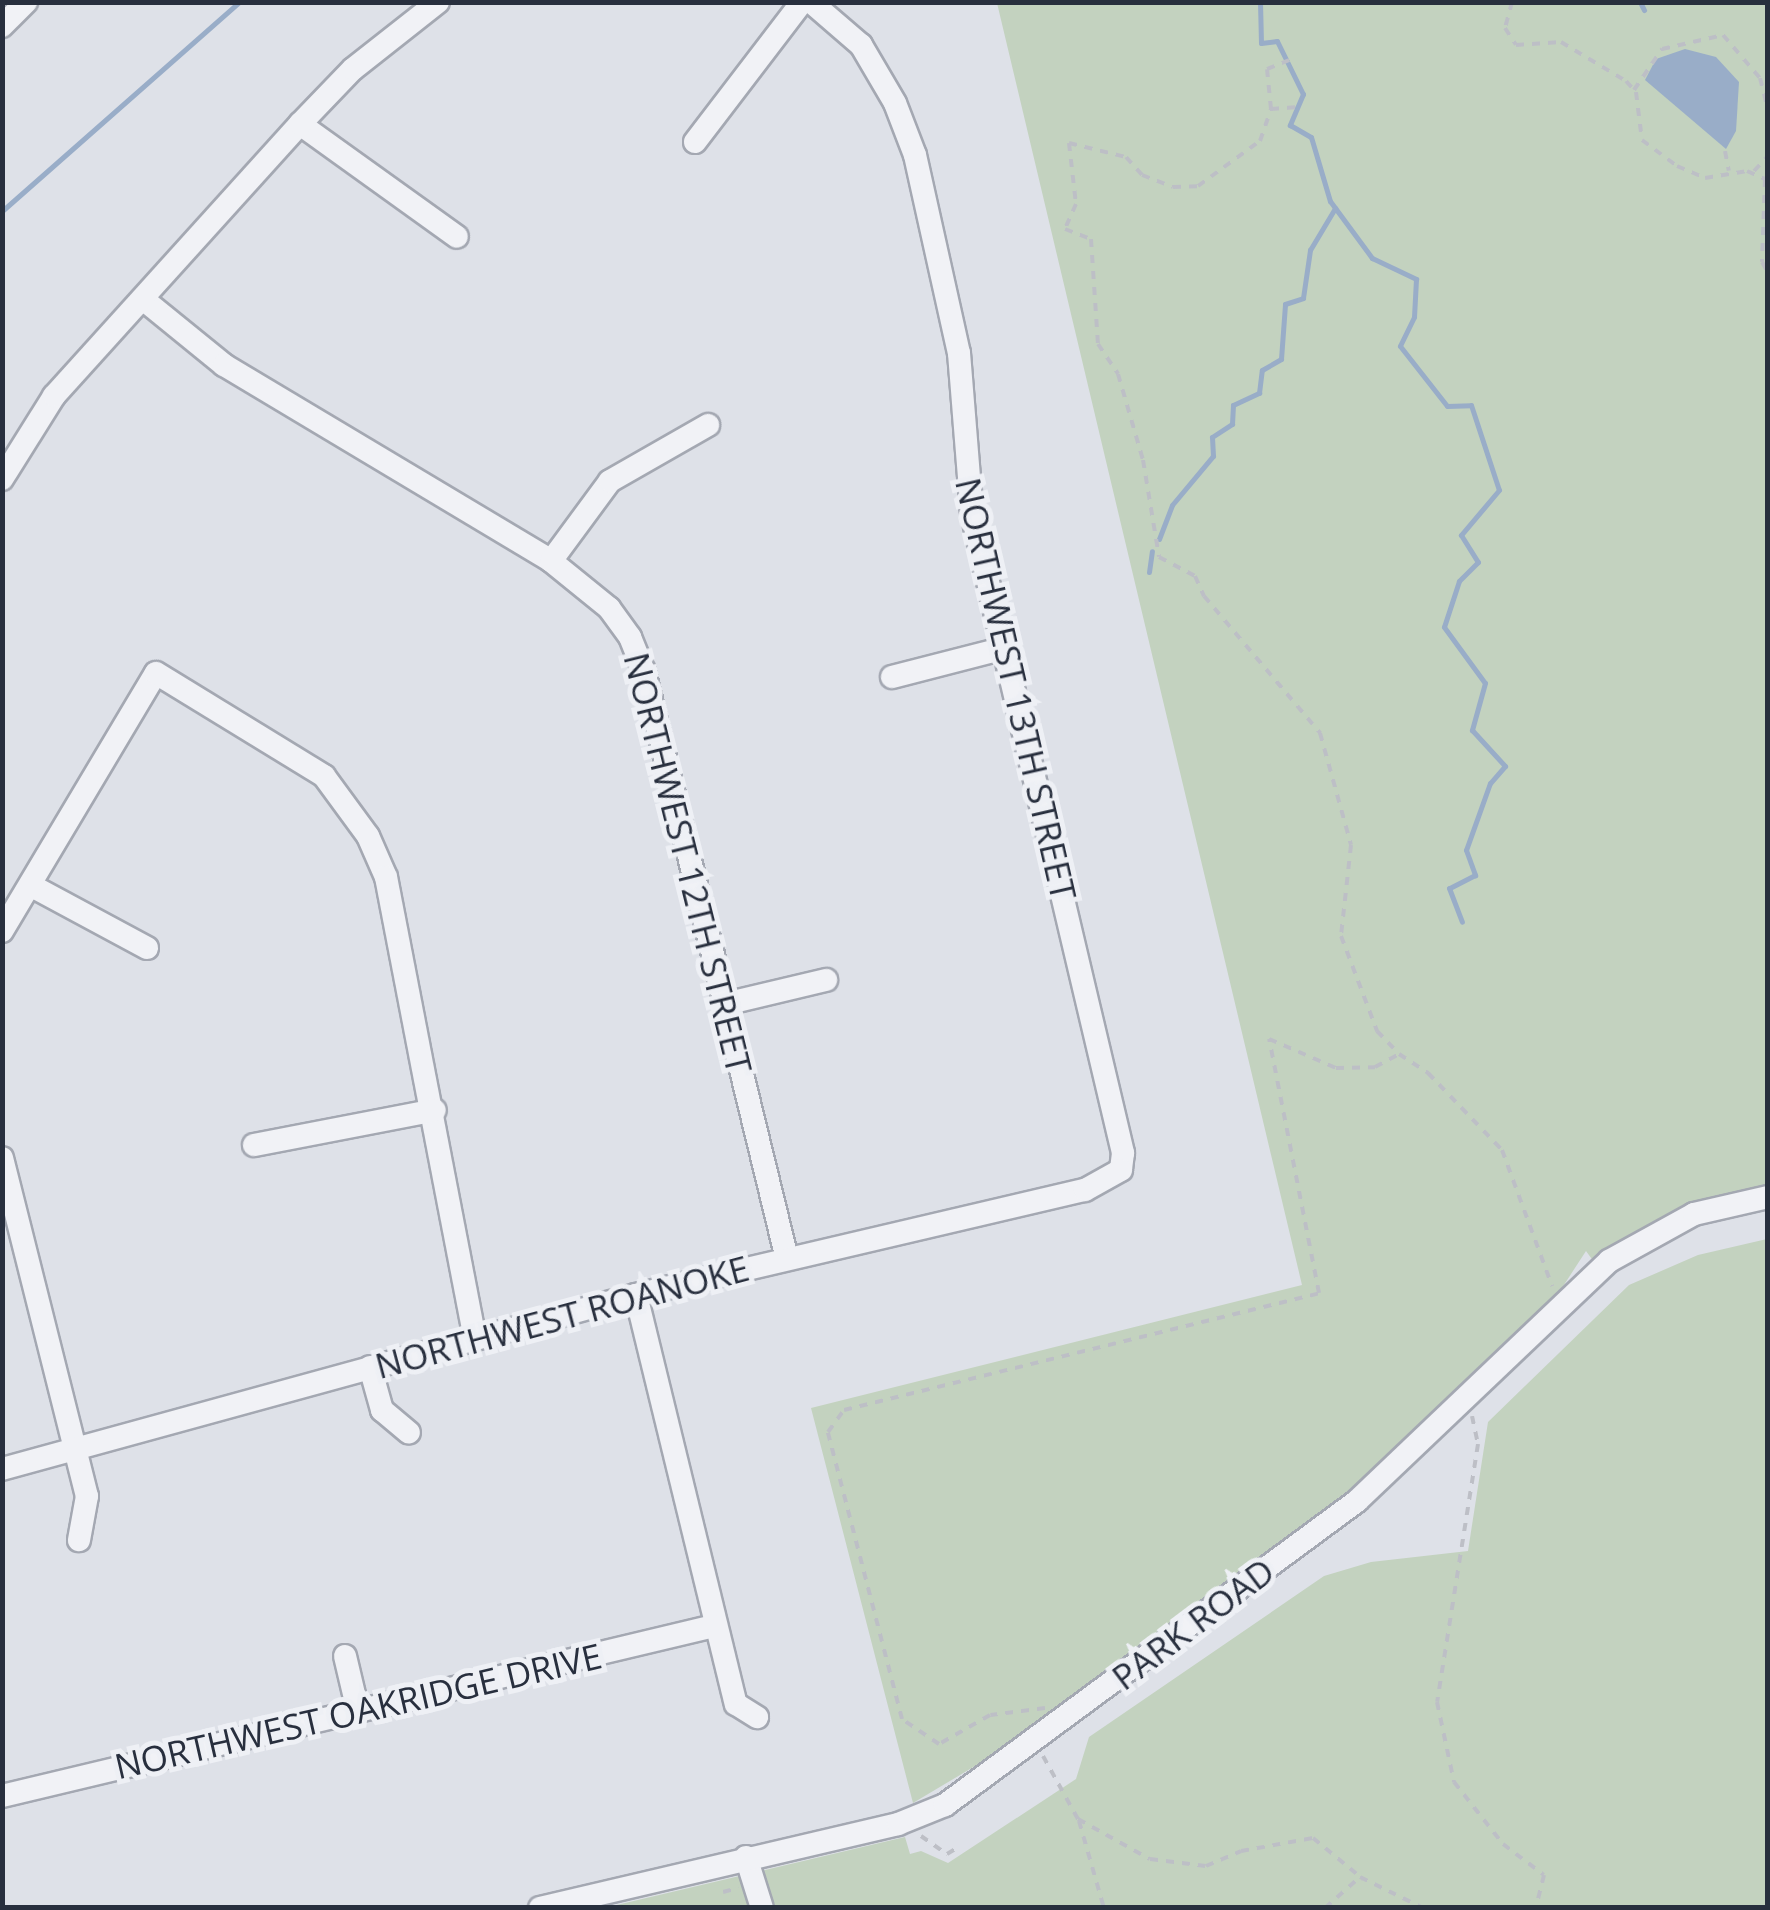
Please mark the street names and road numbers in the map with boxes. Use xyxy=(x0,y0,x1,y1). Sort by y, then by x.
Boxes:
street label: NORTHWEST 13TH STREET xyxy=(947,474,1085,904)
street label: NORTHWEST 12TH STREET xyxy=(615,648,761,1078)
street label: NORTHWEST ROANOKE xyxy=(371,1247,753,1387)
street label: PARK ROAD xyxy=(1104,1550,1282,1698)
street label: NORTHWEST OAKRIDGE DRIVE xyxy=(111,1635,605,1787)

